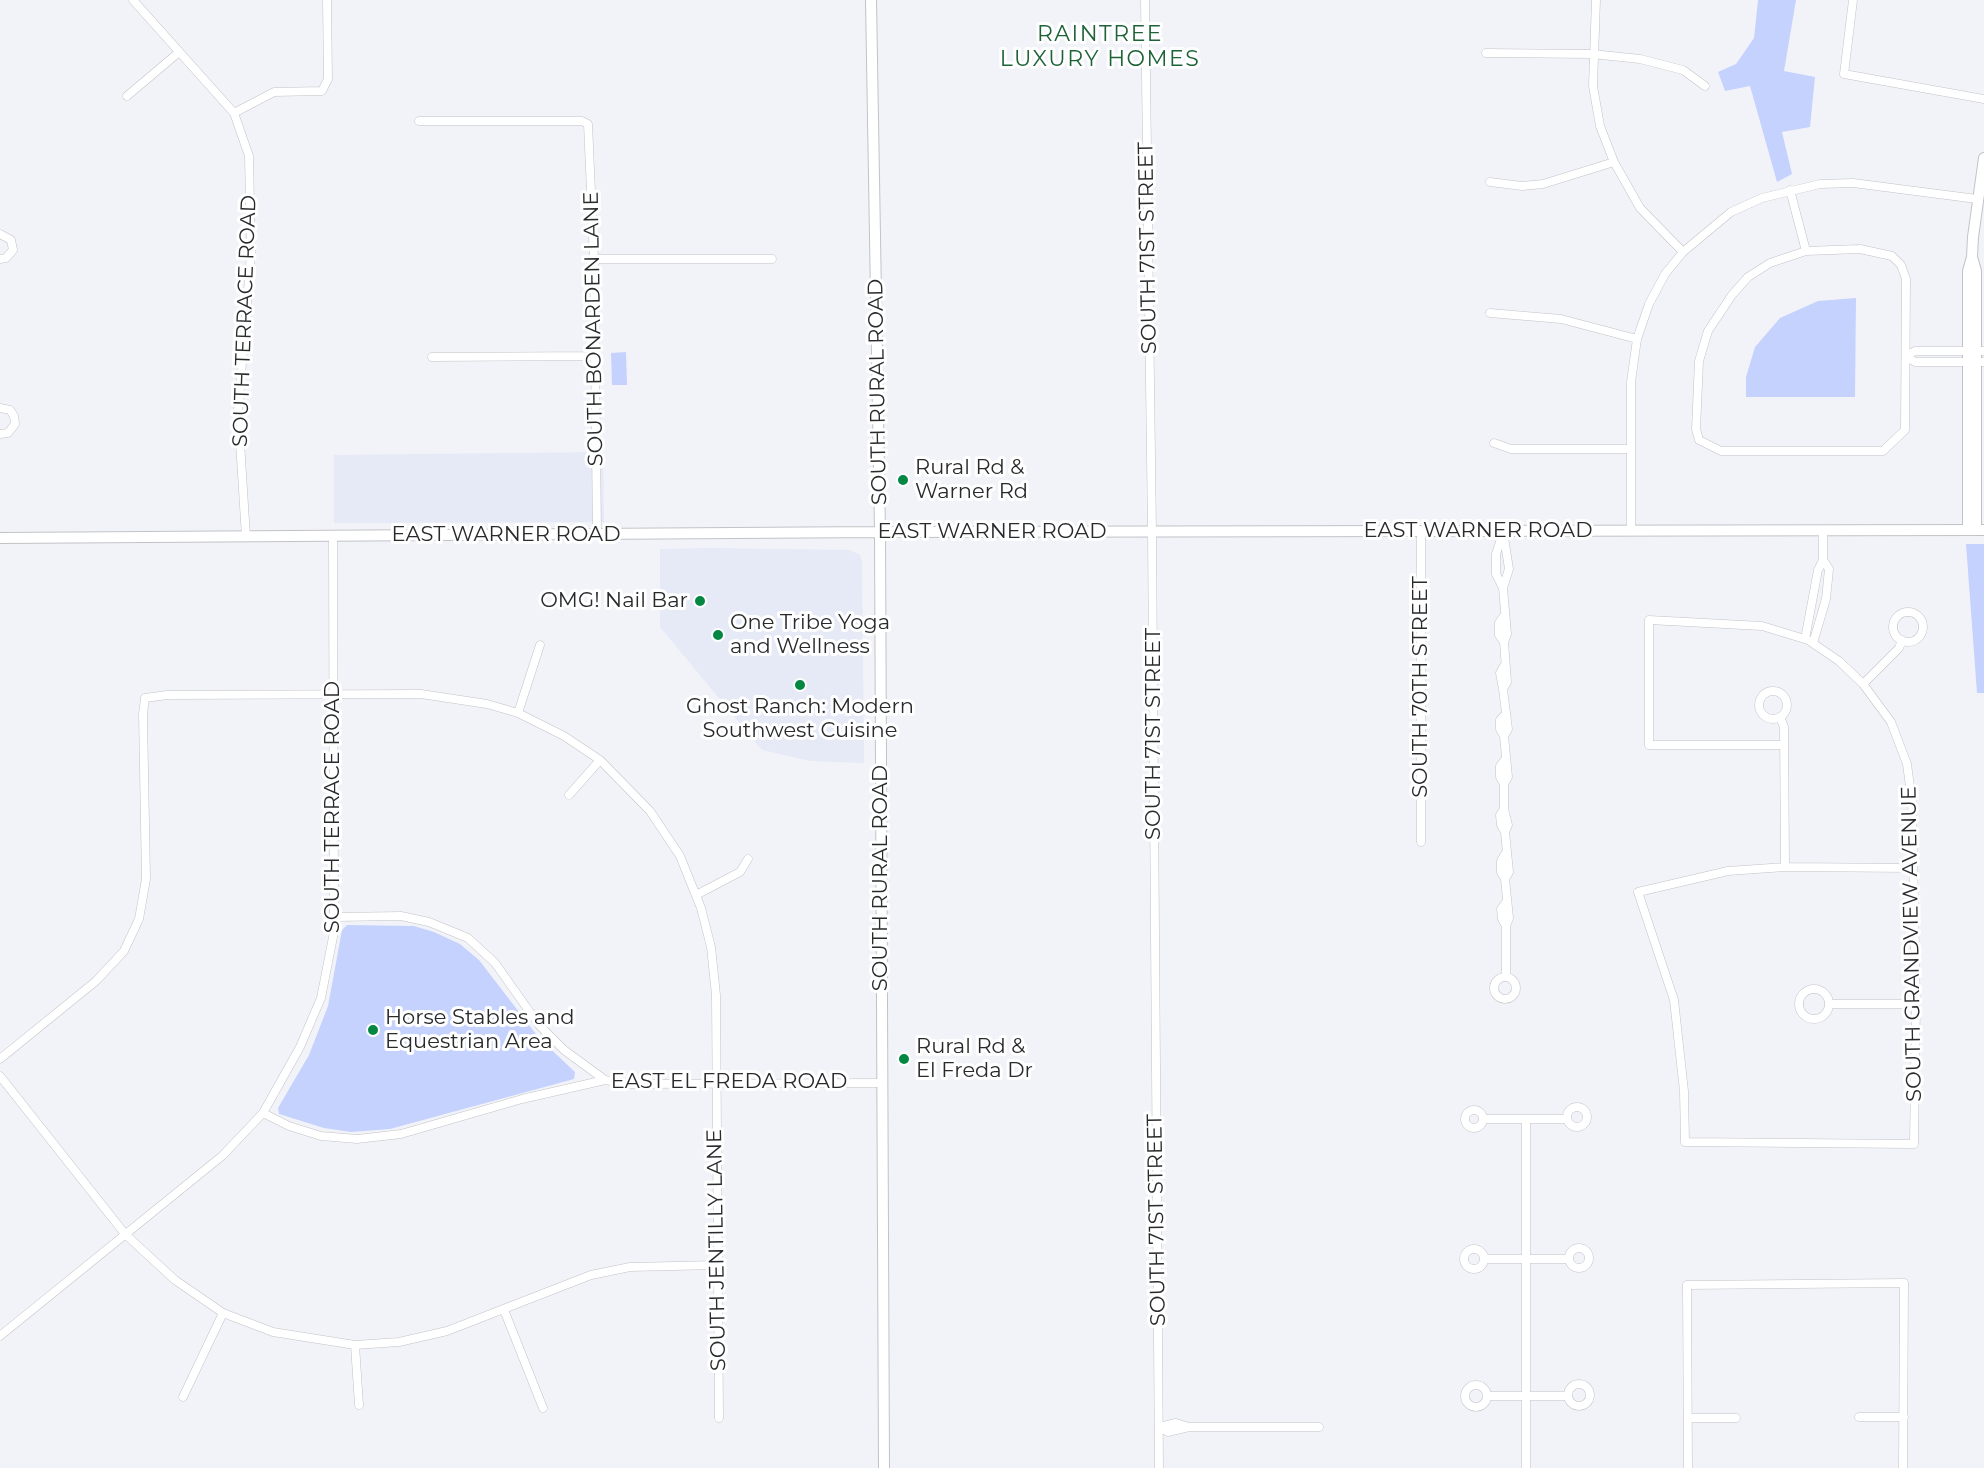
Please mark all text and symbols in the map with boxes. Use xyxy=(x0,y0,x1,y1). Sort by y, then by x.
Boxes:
district label: RAINTREE LUXURY HOMES xyxy=(1000,22,1200,74)
street label: SOUTH 71ST STREET xyxy=(1134,142,1162,354)
street label: SOUTH BONARDEN LANE xyxy=(579,191,609,467)
street label: SOUTH TERRACE ROAD xyxy=(228,195,262,447)
street label: SOUTH RURAL ROAD xyxy=(863,279,893,505)
place label: Rural Rd & Warner Rd xyxy=(915,455,1028,505)
marker: Rural Rd & Warner Rd xyxy=(896,473,910,487)
street label: EAST WARNER ROAD xyxy=(1364,518,1592,544)
street label: EAST WARNER ROAD xyxy=(878,519,1106,545)
street label: EAST WARNER ROAD xyxy=(392,522,620,548)
street label: SOUTH 70TH STREET xyxy=(1408,576,1434,798)
place label: OMG! Nail Bar xyxy=(540,588,688,614)
marker: OMG! Nail Bar xyxy=(693,594,707,608)
place label: One Tribe Yoga and Wellness xyxy=(730,610,890,660)
marker: One Tribe Yoga and Wellness xyxy=(711,628,725,642)
street label: SOUTH 71ST STREET xyxy=(1141,628,1167,840)
marker: Ghost Ranch: Modern Southwest Cuisine xyxy=(793,678,807,692)
street label: SOUTH TERRACE ROAD xyxy=(320,681,346,933)
place label: Ghost Ranch: Modern Southwest Cuisine xyxy=(686,694,914,744)
street label: SOUTH RURAL ROAD xyxy=(868,765,894,991)
street label: SOUTH GRANDVIEW AVENUE xyxy=(1897,786,1927,1102)
place label: Horse Stables and Equestrian Area xyxy=(385,1005,575,1055)
marker: Horse Stables and Equestrian Area xyxy=(366,1023,380,1037)
place label: Rural Rd & El Freda Dr xyxy=(916,1034,1033,1084)
marker: Rural Rd & El Freda Dr xyxy=(897,1052,911,1066)
street label: EAST EL FREDA ROAD xyxy=(611,1069,847,1095)
street label: SOUTH 71ST STREET xyxy=(1143,1114,1171,1326)
street label: SOUTH JENTILLY LANE xyxy=(702,1129,732,1371)

